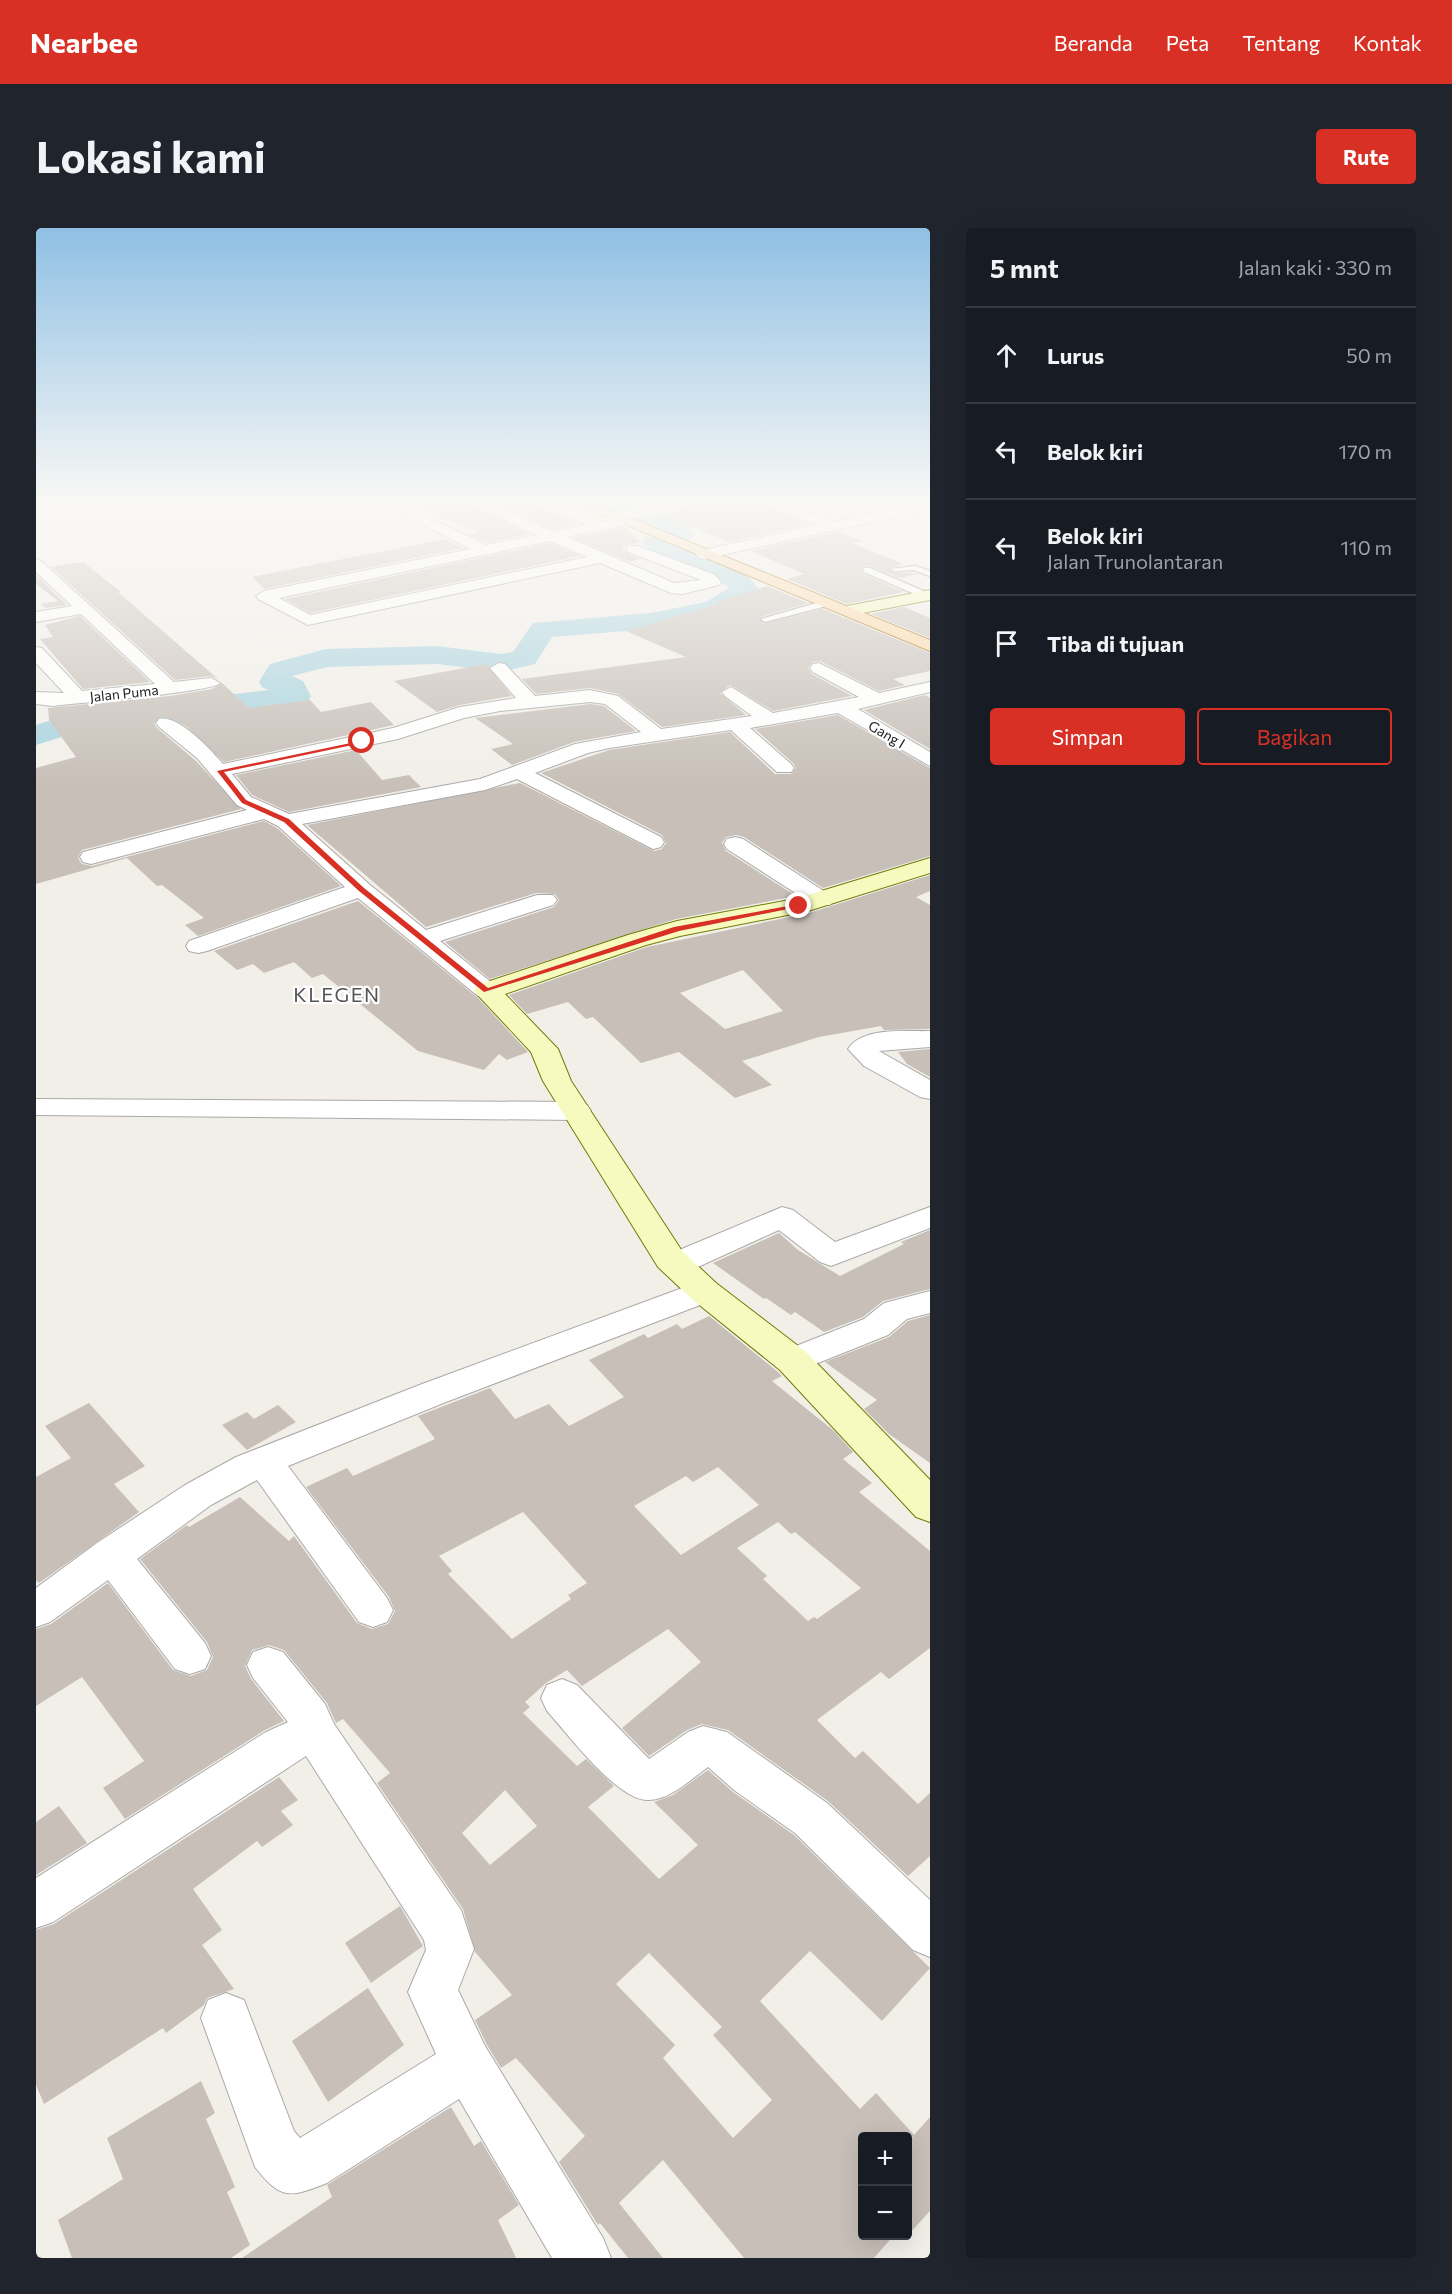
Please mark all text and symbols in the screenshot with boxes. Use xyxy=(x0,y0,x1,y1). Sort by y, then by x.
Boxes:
text: Nearbee xyxy=(30,25,138,59)
text: Beranda xyxy=(1054,30,1133,55)
text: Peta xyxy=(1166,30,1209,55)
text: Tentang xyxy=(1242,30,1320,55)
text: Kontak xyxy=(1353,30,1422,55)
button: Rute xyxy=(1316,129,1416,184)
text: Lokasi kami xyxy=(36,130,266,182)
text: 5 mnt xyxy=(990,252,1059,283)
text: Jalan kaki · 330 m xyxy=(1238,255,1392,279)
icon: ahead xyxy=(990,339,1023,372)
text: Lurus xyxy=(1047,342,1104,369)
text: 50 m xyxy=(1346,343,1392,367)
icon: left xyxy=(990,435,1023,468)
text: Belok kiri xyxy=(1047,438,1143,465)
text: 170 m xyxy=(1339,439,1392,463)
text: Belok kiri xyxy=(1047,522,1143,549)
icon: left xyxy=(990,531,1023,564)
text: 110 m xyxy=(1341,535,1392,559)
text: Jalan Trunolantaran xyxy=(1047,549,1223,573)
icon: arrive xyxy=(990,627,1023,660)
text: Tiba di tujuan xyxy=(1047,630,1184,657)
street label: Jalan Puma xyxy=(89,681,159,705)
button: Simpan xyxy=(990,708,1185,765)
button: Bagikan xyxy=(1197,708,1392,765)
street label: Gang I xyxy=(866,716,908,752)
route start xyxy=(348,727,374,753)
route end xyxy=(785,892,811,918)
district label: KLEGEN xyxy=(293,982,381,1006)
map controls xyxy=(858,2132,912,2240)
button: + xyxy=(858,2132,912,2186)
button: − xyxy=(858,2186,912,2240)

